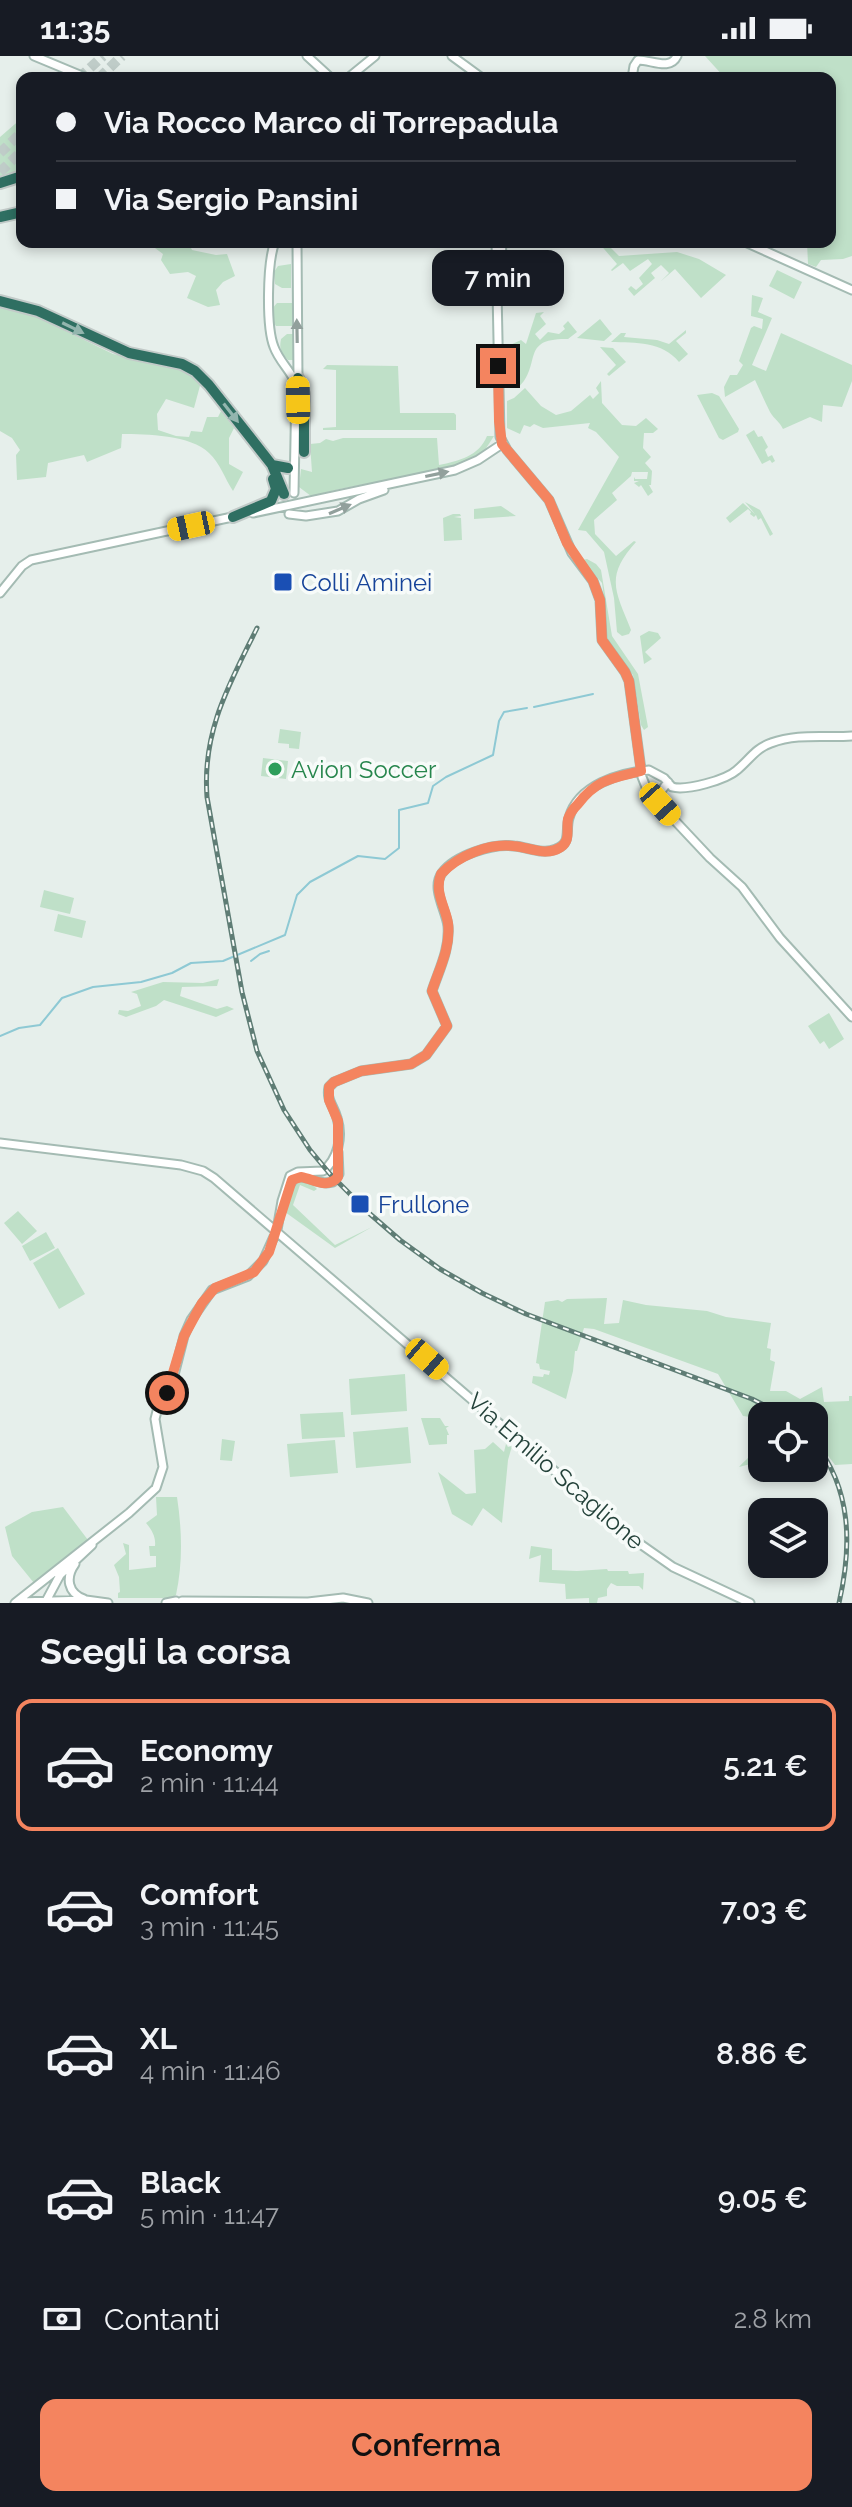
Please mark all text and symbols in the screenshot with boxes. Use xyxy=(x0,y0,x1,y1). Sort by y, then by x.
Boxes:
text: 11:35 xyxy=(40,11,110,46)
text: Via Rocco Marco di Torrepadula xyxy=(104,105,558,140)
text: Via Sergio Pansini xyxy=(104,182,358,217)
callout: 7 min xyxy=(432,250,564,306)
text: 7 min xyxy=(465,263,531,293)
one-way arrow xyxy=(291,318,303,343)
one-way arrow xyxy=(61,321,84,335)
route end xyxy=(480,348,516,384)
car xyxy=(286,376,310,424)
one-way arrow xyxy=(223,403,239,423)
one-way arrow xyxy=(425,467,450,480)
one-way arrow xyxy=(328,502,351,515)
car xyxy=(165,509,217,543)
place label: Colli Aminei xyxy=(301,568,432,597)
marker: Colli Aminei xyxy=(272,571,294,593)
place label: Avion Soccer xyxy=(291,755,437,784)
marker: Avion Soccer xyxy=(266,760,284,778)
car xyxy=(635,778,685,830)
place label: Frullone xyxy=(378,1190,469,1219)
marker: Frullone xyxy=(349,1193,371,1215)
car xyxy=(401,1334,453,1384)
route start xyxy=(149,1375,185,1411)
street label: Via Emilio Scaglione xyxy=(462,1386,650,1556)
map controls xyxy=(748,1402,828,1578)
button: locate xyxy=(748,1402,828,1482)
button: layers xyxy=(748,1498,828,1578)
text: Scegli la corsa xyxy=(40,1630,291,1672)
icon: car xyxy=(44,1729,116,1801)
text: Economy xyxy=(140,1733,273,1768)
text: 5.21 € xyxy=(723,1748,808,1783)
text: 2 min · 11:44 xyxy=(140,1768,279,1798)
icon: car xyxy=(44,1873,116,1945)
text: Comfort xyxy=(140,1877,259,1912)
text: 7.03 € xyxy=(721,1892,808,1927)
text: 3 min · 11:45 xyxy=(140,1912,279,1942)
icon: car xyxy=(44,2017,116,2089)
text: XL xyxy=(140,2021,177,2056)
text: 8.86 € xyxy=(716,2036,808,2071)
text: 4 min · 11:46 xyxy=(140,2056,281,2086)
icon: car xyxy=(44,2161,116,2233)
text: Black xyxy=(140,2165,221,2200)
text: 9.05 € xyxy=(718,2180,808,2215)
text: 5 min · 11:47 xyxy=(140,2200,279,2230)
icon: cash xyxy=(40,2297,84,2341)
text: Contanti xyxy=(104,2302,220,2337)
text: 2.8 km xyxy=(734,2304,812,2334)
button: Conferma xyxy=(40,2399,812,2491)

